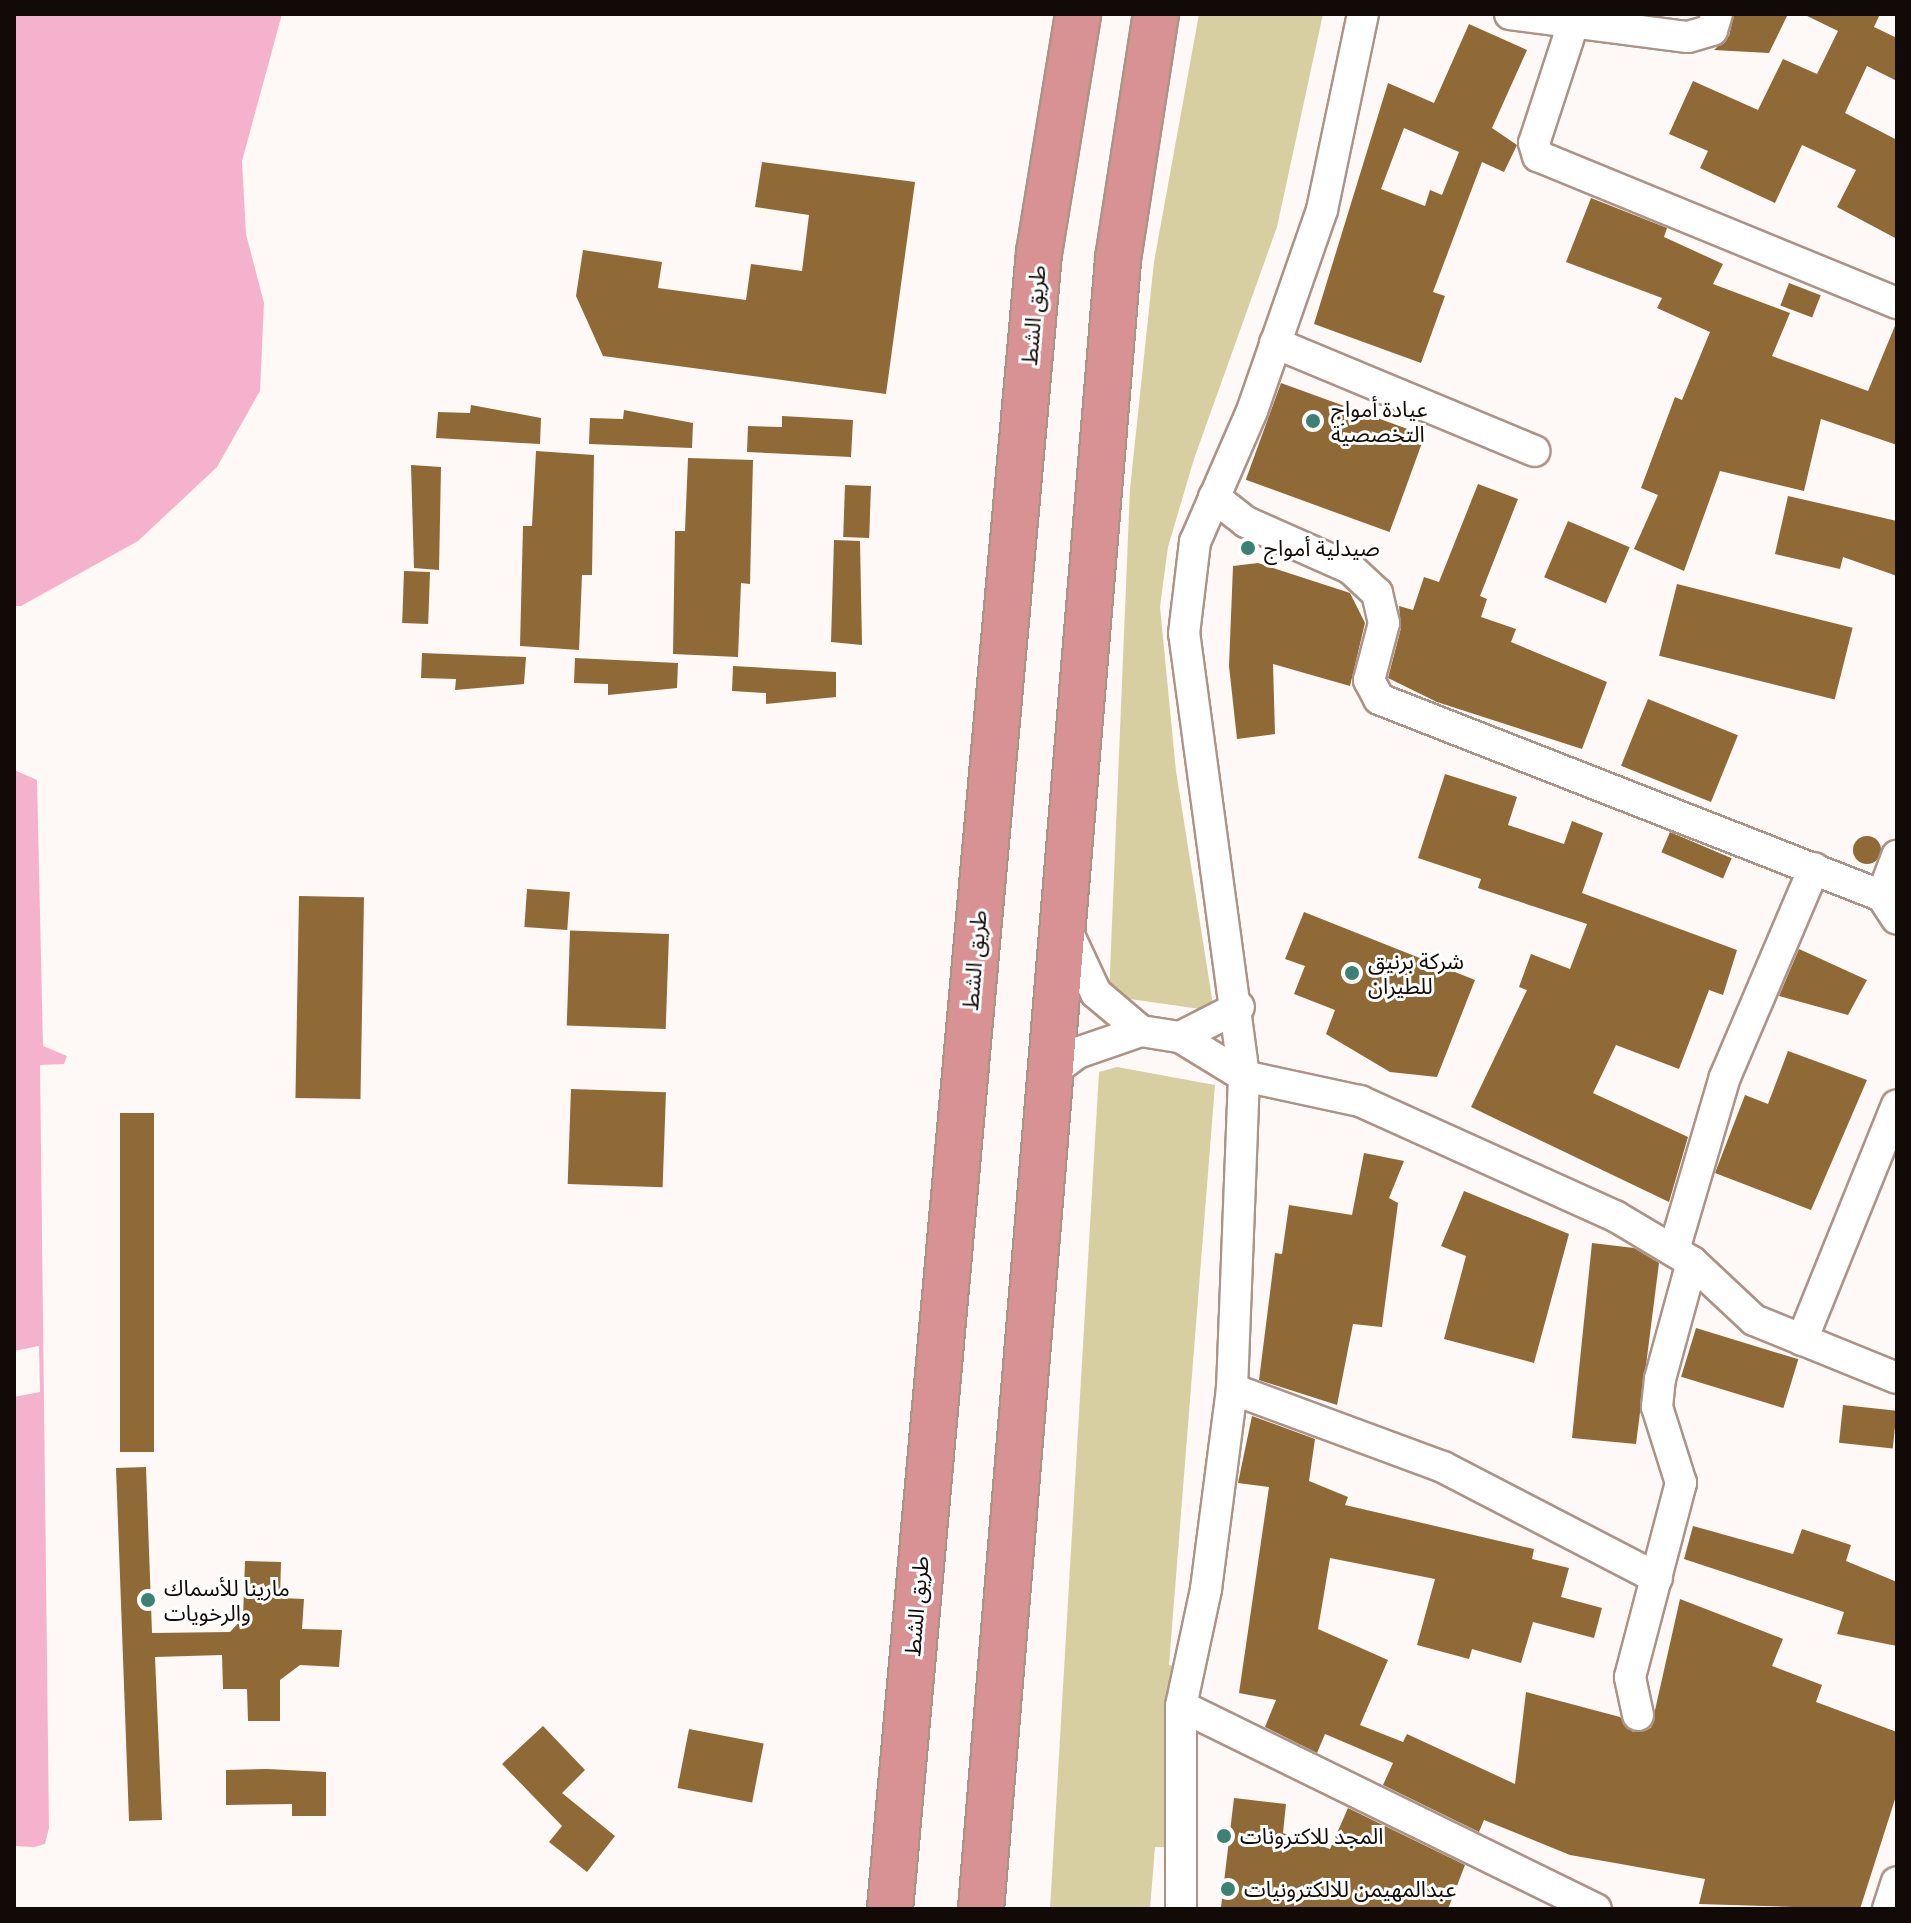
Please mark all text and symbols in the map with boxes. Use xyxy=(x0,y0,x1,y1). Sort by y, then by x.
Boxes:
street label: طريق الشط xyxy=(1015,264,1051,366)
place label: عيادة أمواج التخصصية xyxy=(1331,395,1428,446)
marker: عيادة أمواج التخصصية xyxy=(1302,410,1324,432)
place label: صيدلية أمواج xyxy=(1264,535,1380,561)
marker: صيدلية أمواج xyxy=(1239,539,1257,557)
street label: طريق الشط xyxy=(956,909,992,1011)
place label: شركة برنيق للطيران xyxy=(1368,947,1464,998)
marker: شركة برنيق للطيران xyxy=(1343,964,1361,982)
street label: طريق الشط xyxy=(898,1555,934,1657)
place label: مارينا للأسماك والرخويات xyxy=(164,1574,290,1626)
marker: مارينا للأسماك والرخويات xyxy=(139,1591,157,1609)
place label: المجد للاكترونات xyxy=(1240,1823,1383,1849)
marker: المجد للاكترونات xyxy=(1215,1827,1233,1845)
place label: عبدالمهيمن للالكترونيات xyxy=(1244,1876,1456,1902)
marker: عبدالمهيمن للالكترونيات xyxy=(1219,1880,1237,1898)

